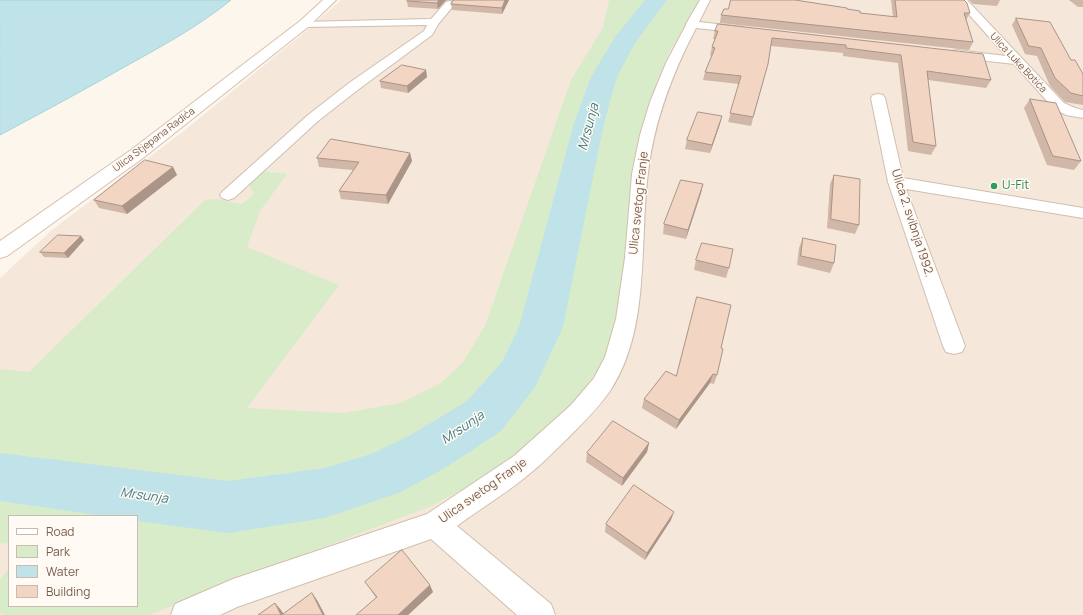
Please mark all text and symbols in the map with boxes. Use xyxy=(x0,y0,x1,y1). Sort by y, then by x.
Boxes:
street label: Ulica Luke Botića xyxy=(987,30,1049,96)
water label: Mrsunja xyxy=(575,102,603,152)
street label: Ulica Stjepana Radića xyxy=(111,105,197,175)
street label: Ulica svetog Franje xyxy=(626,151,652,255)
street label: Ulica 2. svibnja 1992. xyxy=(888,167,936,279)
place label: U-Fit xyxy=(1002,179,1029,193)
marker: U-Fit xyxy=(989,181,999,191)
water label: Mrsunja xyxy=(439,408,487,448)
street label: Ulica svetog Franje xyxy=(436,455,530,527)
water label: Mrsunja xyxy=(119,485,169,507)
legend xyxy=(8,515,138,607)
text: Road xyxy=(46,523,74,540)
text: Park xyxy=(46,543,70,560)
text: Water xyxy=(46,563,79,580)
text: Building xyxy=(46,583,90,600)

